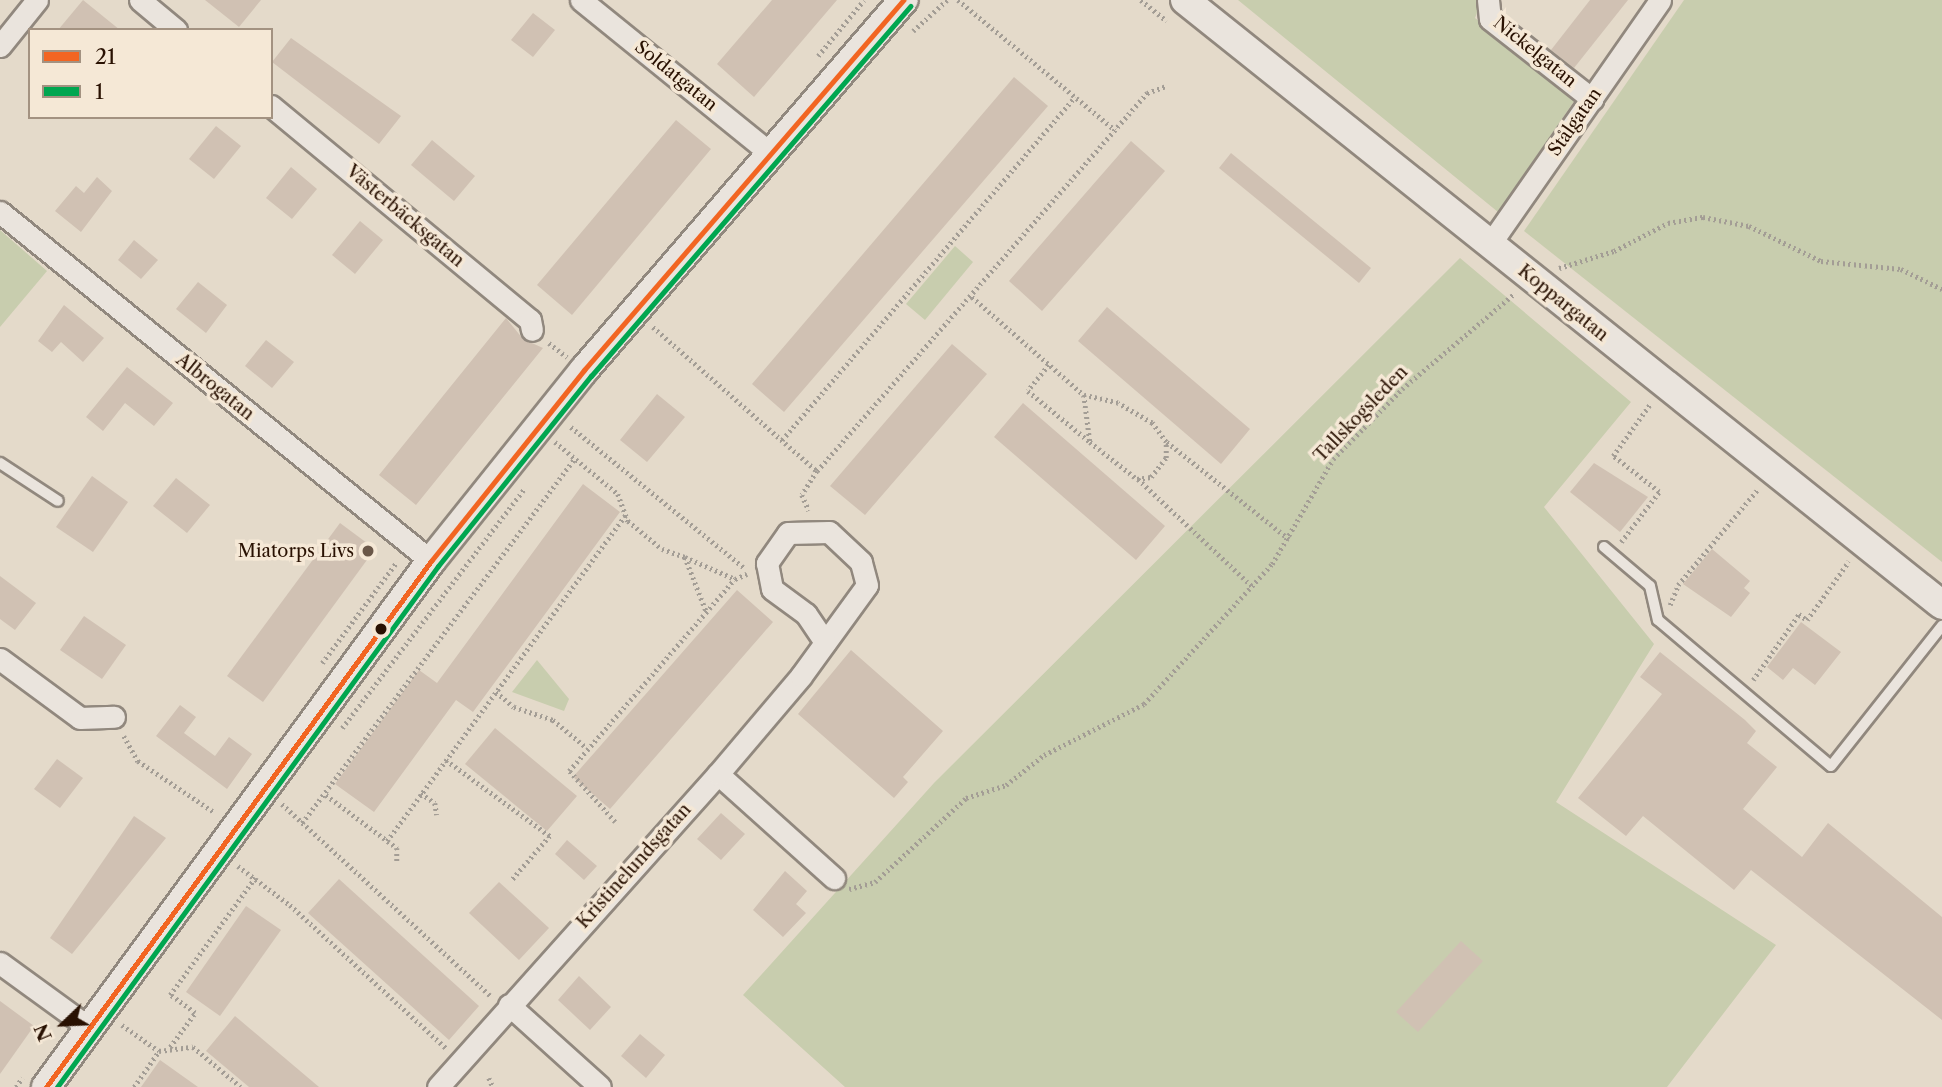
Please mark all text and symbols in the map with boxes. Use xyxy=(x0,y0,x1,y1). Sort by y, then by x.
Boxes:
street label: Nickelgatan xyxy=(1489,12,1581,92)
legend xyxy=(28,28,273,119)
street label: Soldatgatan xyxy=(630,36,722,116)
text: 21 xyxy=(95,44,116,69)
text: 1 xyxy=(95,79,104,104)
street label: Stålgatan xyxy=(1544,84,1606,160)
street label: Västerbäcksgatan xyxy=(342,160,468,272)
street label: Koppargatan xyxy=(1514,260,1612,346)
street label: Albrogatan xyxy=(172,349,258,425)
street label: Tallskogsleden xyxy=(1310,361,1412,467)
place label: Miatorps Livs xyxy=(238,540,354,562)
marker: Miatorps Livs xyxy=(360,543,376,559)
unlabelled marker xyxy=(374,622,388,636)
street label: Kristinelundsgatan xyxy=(572,799,696,933)
north arrow xyxy=(28,989,98,1059)
text: N xyxy=(29,1020,57,1045)

